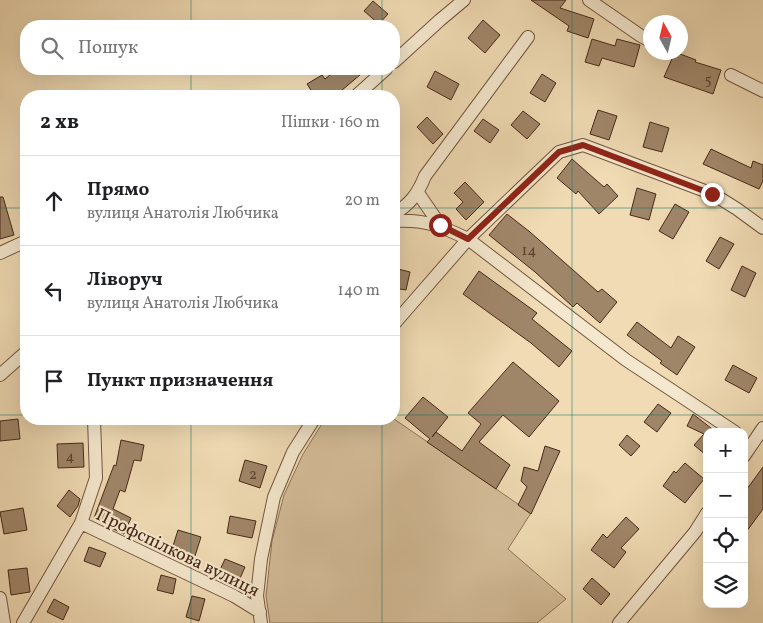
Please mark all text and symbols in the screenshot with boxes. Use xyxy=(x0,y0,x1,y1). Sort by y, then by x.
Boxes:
north arrow xyxy=(643,15,688,60)
search box xyxy=(20,20,400,75)
icon: search xyxy=(38,34,66,62)
text: Пошук xyxy=(78,35,138,61)
house number: 5 xyxy=(704,70,712,91)
text: 2 хв xyxy=(40,108,79,137)
text: Пішки · 160 m xyxy=(281,112,380,134)
text: Прямо xyxy=(87,177,149,203)
route end xyxy=(701,183,724,206)
icon: ahead xyxy=(40,187,68,215)
text: 20 m xyxy=(345,190,380,212)
text: вулиця Анатолія Любчика xyxy=(87,203,279,225)
route start xyxy=(429,214,452,237)
house number: 14 xyxy=(522,241,536,262)
text: Ліворуч xyxy=(87,267,162,293)
icon: left xyxy=(40,277,68,305)
text: 140 m xyxy=(338,280,380,302)
text: вулиця Анатолія Любчика xyxy=(87,293,279,315)
icon: arrive xyxy=(40,367,68,395)
text: Пункт призначення xyxy=(87,368,273,394)
map controls xyxy=(703,428,748,608)
button: + xyxy=(703,428,748,473)
house number: 4 xyxy=(66,447,75,468)
house number: 2 xyxy=(249,465,257,486)
button: − xyxy=(703,473,748,518)
street label: Профспілкова вулиця xyxy=(91,503,263,604)
button: locate xyxy=(703,518,748,563)
button: layers xyxy=(703,563,748,608)

